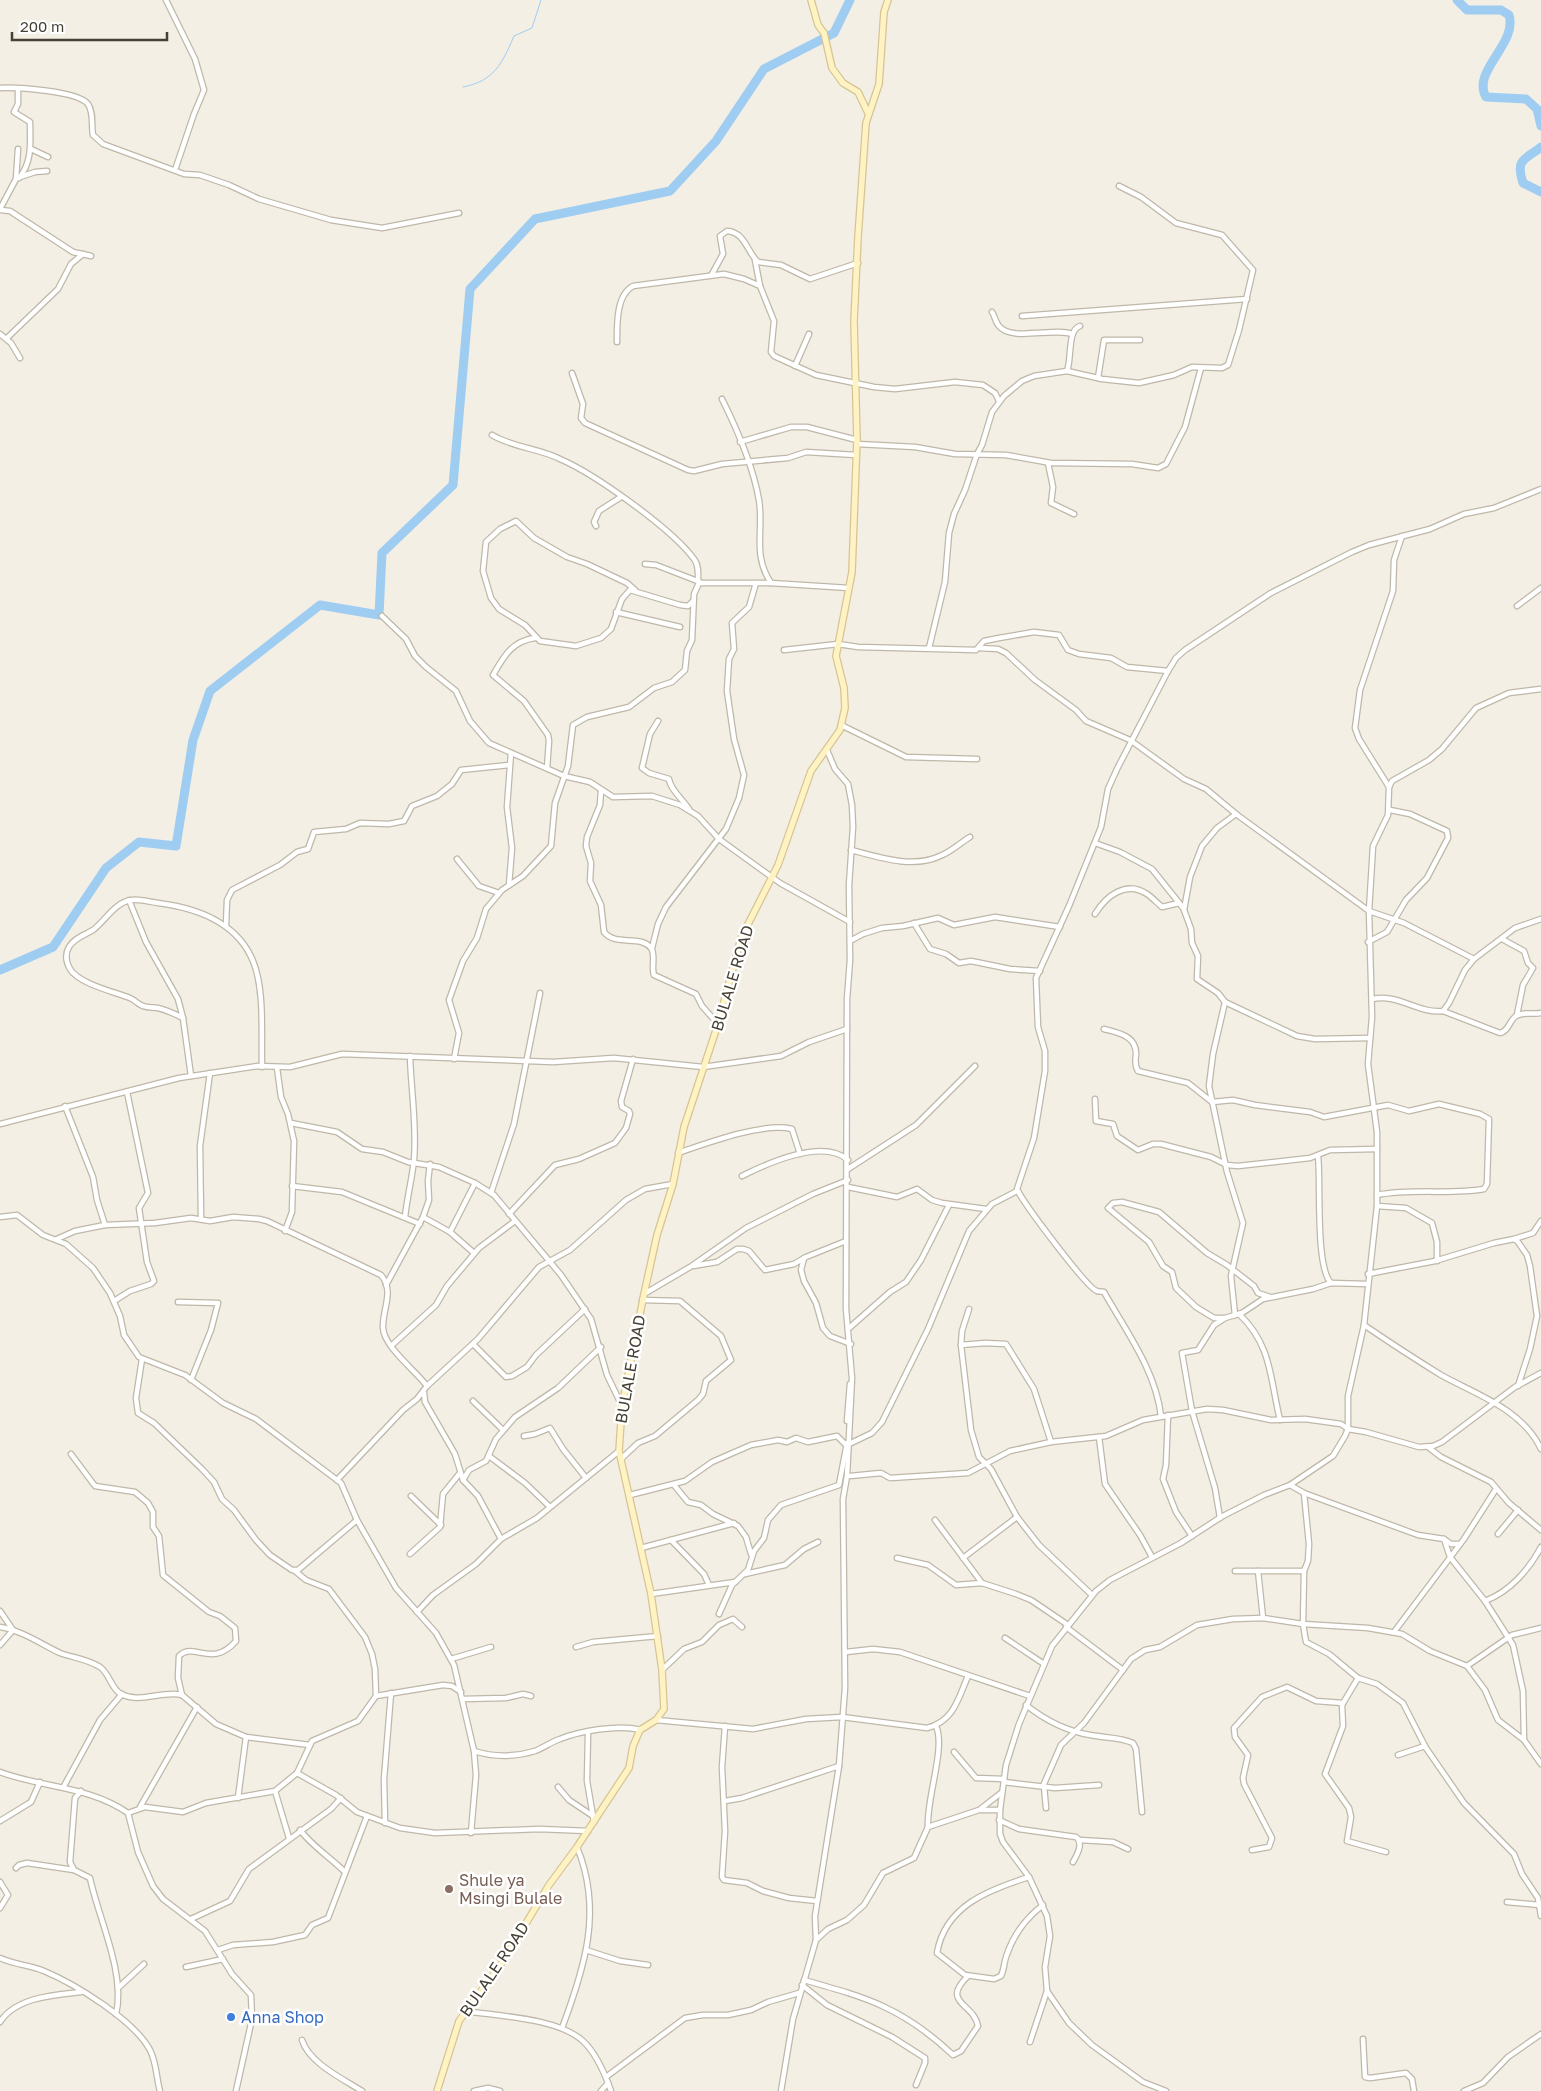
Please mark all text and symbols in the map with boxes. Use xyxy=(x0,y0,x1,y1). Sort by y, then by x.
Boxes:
scale bar xyxy=(12,10,168,42)
text: 200 m xyxy=(20,17,64,35)
street label: BULALE ROAD xyxy=(706,923,758,1033)
street label: BULALE ROAD xyxy=(611,1313,649,1425)
place label: Shule ya Msingi Bulale xyxy=(459,1870,562,1908)
marker: Shule ya Msingi Bulale xyxy=(443,1883,455,1895)
street label: BULALE ROAD xyxy=(455,1918,533,2020)
place label: Anna Shop xyxy=(241,2007,324,2027)
marker: Anna Shop xyxy=(225,2011,237,2023)

